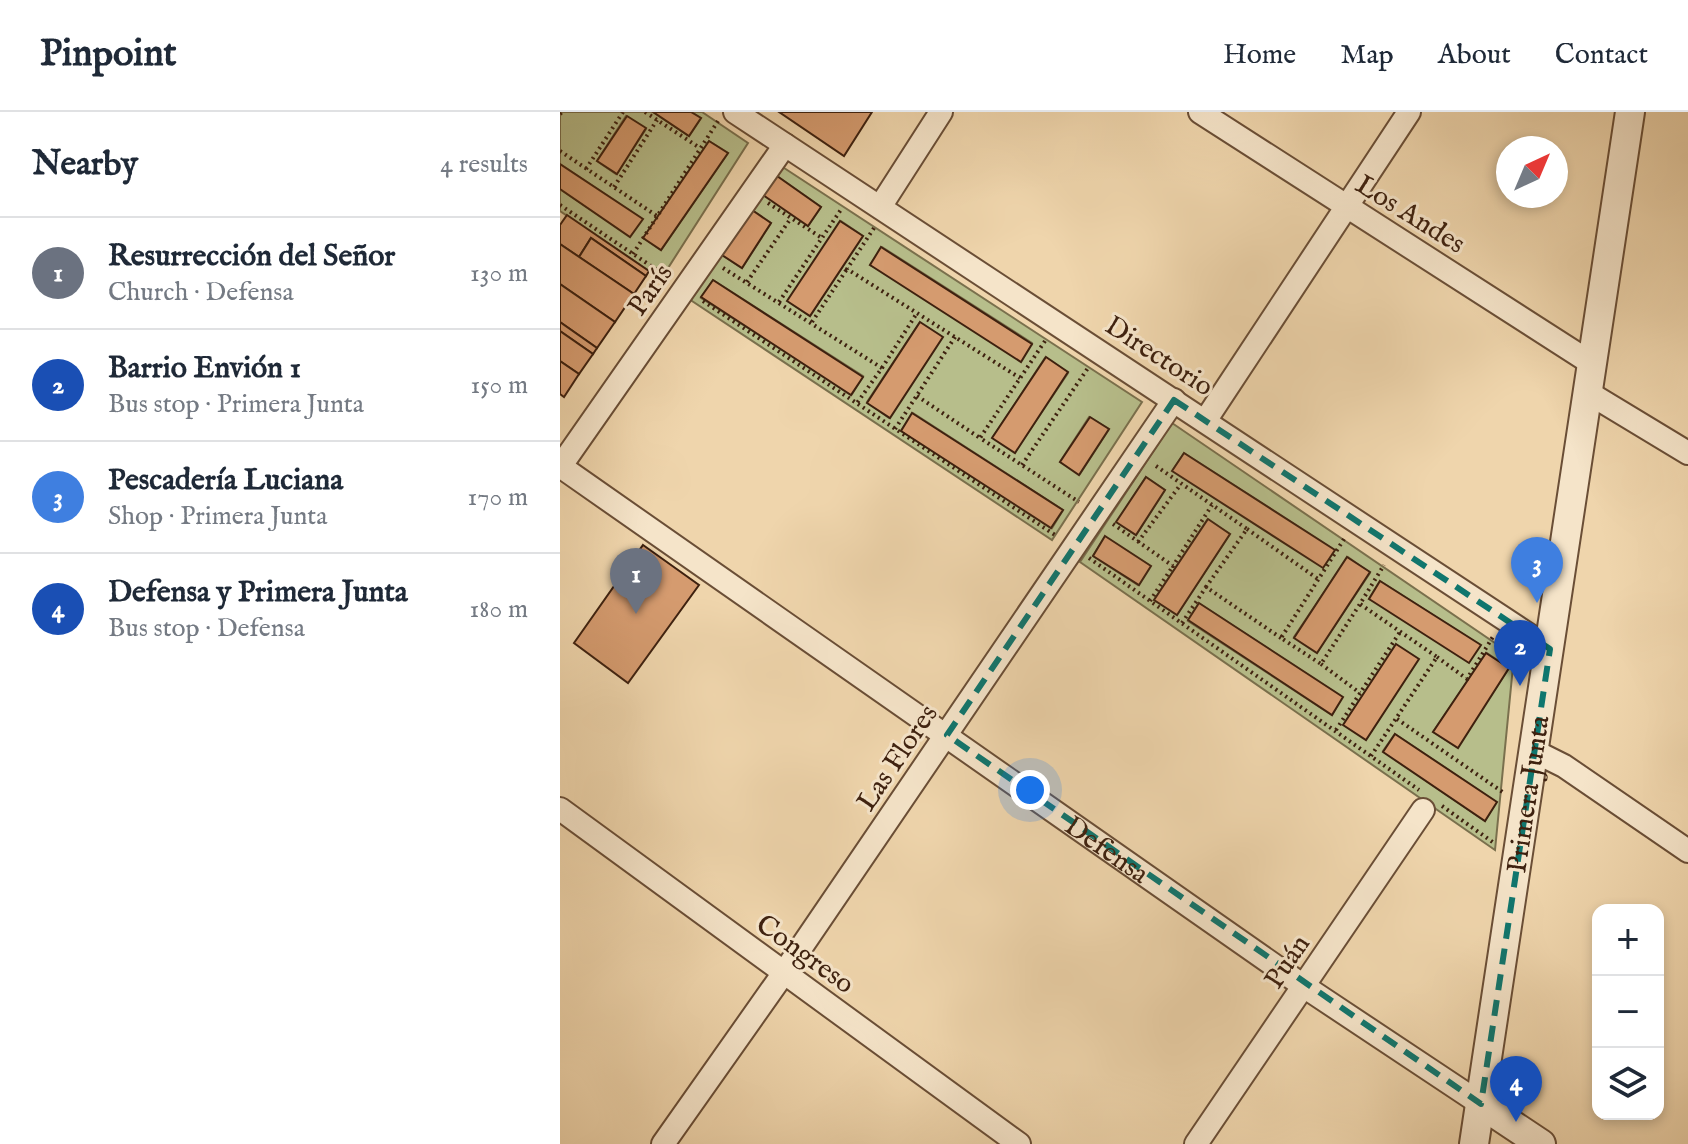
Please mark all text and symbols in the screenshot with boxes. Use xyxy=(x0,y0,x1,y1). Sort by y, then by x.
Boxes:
text: Pinpoint xyxy=(40,31,177,79)
text: Home xyxy=(1223,38,1296,73)
text: Map xyxy=(1340,38,1394,73)
text: About xyxy=(1438,38,1511,73)
text: Contact xyxy=(1555,38,1648,73)
north arrow xyxy=(1496,136,1568,208)
text: Nearby xyxy=(32,143,138,186)
text: 4 results xyxy=(440,148,528,181)
street label: Los Andes xyxy=(1348,168,1471,262)
text: Resurrección del Señor xyxy=(108,238,395,276)
text: 1 xyxy=(53,257,63,290)
text: 130 m xyxy=(470,257,528,290)
street label: París xyxy=(621,258,681,323)
text: Church · Defensa xyxy=(108,276,294,309)
street label: Directorio xyxy=(1098,309,1219,405)
text: Barrio Envión 1 xyxy=(108,350,301,388)
text: 2 xyxy=(52,369,64,402)
text: 150 m xyxy=(470,369,528,402)
text: Bus stop · Primera Junta xyxy=(108,388,364,421)
text: Pescadería Luciana xyxy=(108,462,343,500)
text: 3 xyxy=(53,481,63,514)
text: 170 m xyxy=(468,481,528,514)
text: Shop · Primera Junta xyxy=(108,500,328,533)
pin: 3 xyxy=(1511,537,1563,603)
pin: 1 xyxy=(610,548,662,614)
text: Defensa y Primera Junta xyxy=(108,574,408,612)
text: 4 xyxy=(52,593,64,626)
text: 180 m xyxy=(470,593,528,626)
text: Bus stop · Defensa xyxy=(108,612,305,645)
pin: 2 xyxy=(1494,620,1546,686)
street label: Las Flores xyxy=(850,698,946,818)
street label: Primera Junta xyxy=(1500,712,1559,875)
your location xyxy=(1010,770,1050,810)
street label: Defensa xyxy=(1057,809,1156,893)
map controls xyxy=(1592,904,1664,1120)
button: + xyxy=(1592,904,1664,976)
street label: Congreso xyxy=(748,908,861,1002)
street label: Puán xyxy=(1257,929,1319,996)
button: − xyxy=(1592,976,1664,1048)
button: layers xyxy=(1592,1048,1664,1120)
pin: 4 xyxy=(1490,1056,1542,1122)

